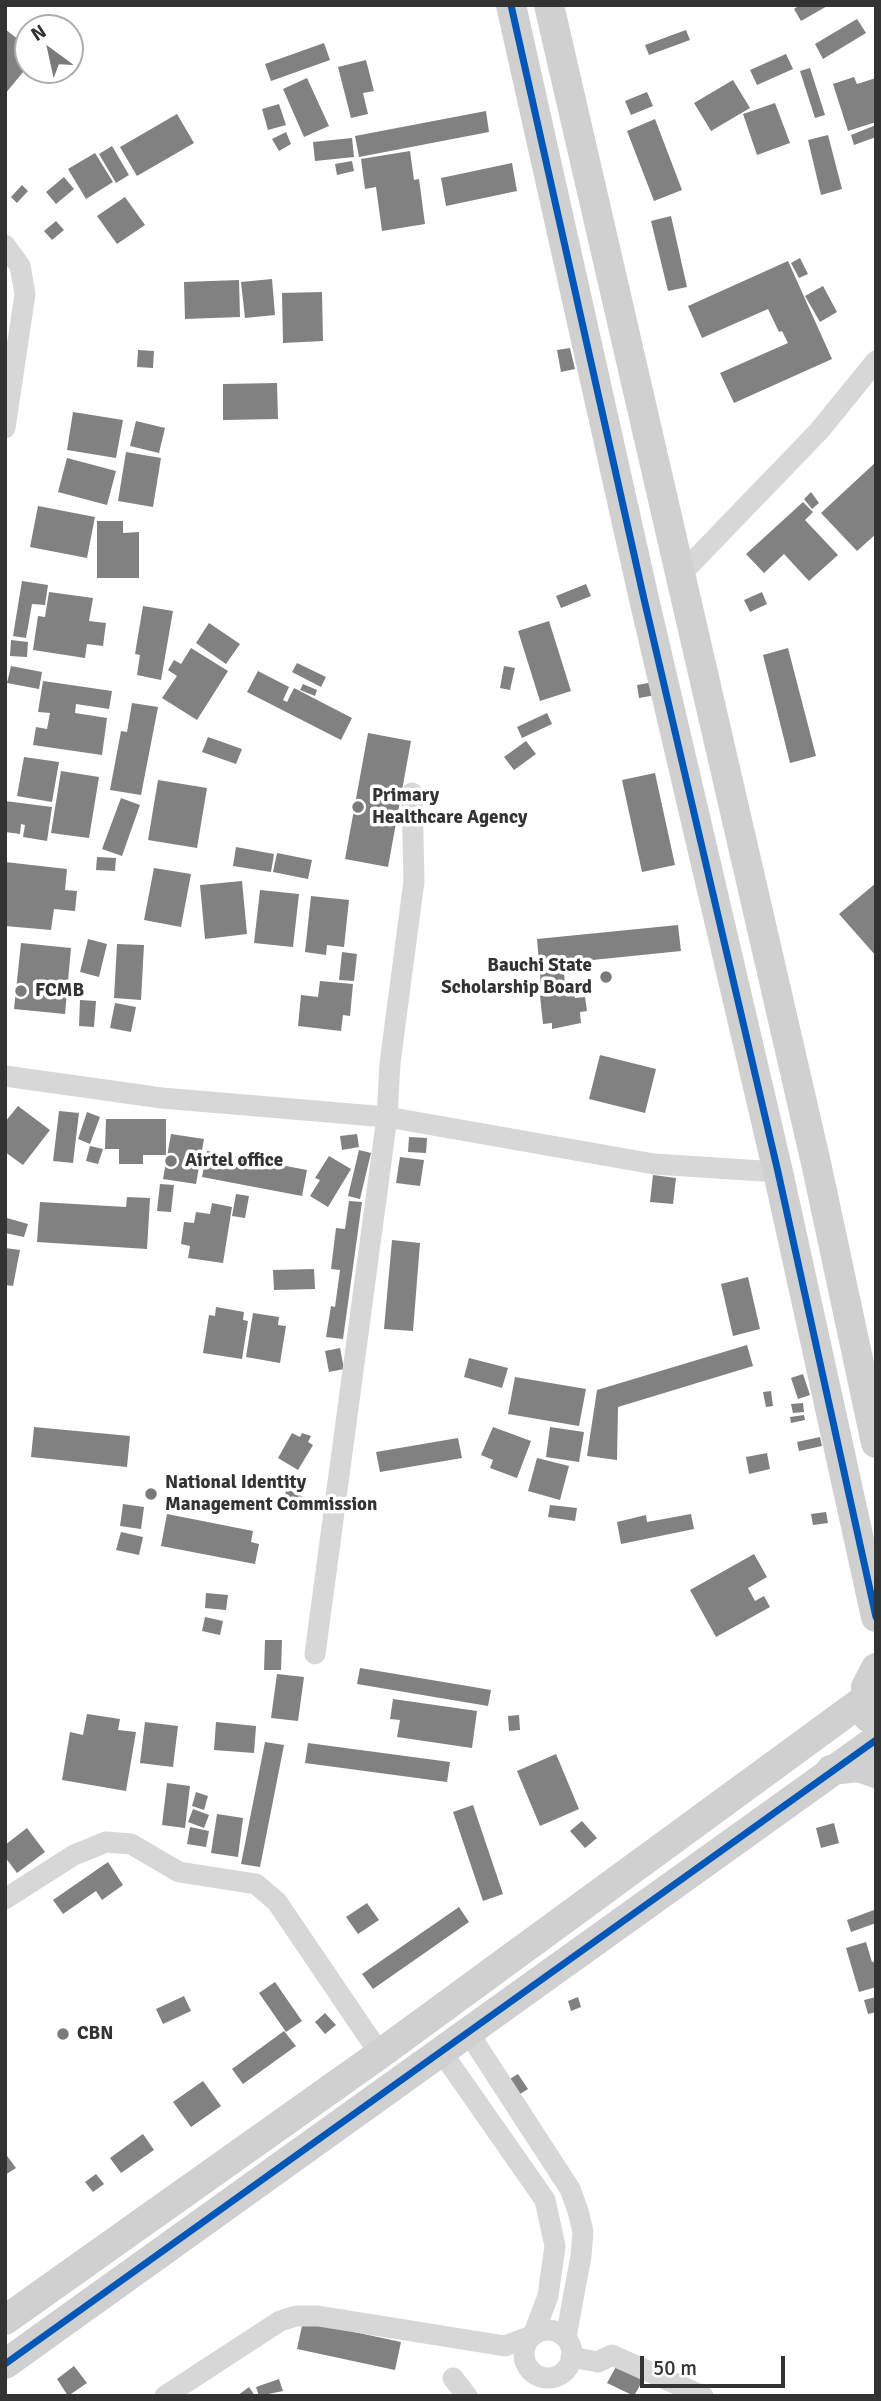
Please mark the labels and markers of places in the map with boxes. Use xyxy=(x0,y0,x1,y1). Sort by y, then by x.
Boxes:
place label: Primary Healthcare Agency xyxy=(372,785,527,829)
marker: Primary Healthcare Agency xyxy=(350,799,366,815)
place label: Bauchi State Scholarship Board xyxy=(441,955,592,999)
marker: Bauchi State Scholarship Board xyxy=(598,969,614,985)
place label: FCMB xyxy=(35,980,84,1002)
marker: FCMB xyxy=(13,983,29,999)
place label: Airtel office xyxy=(185,1150,283,1172)
marker: Airtel office xyxy=(163,1153,179,1169)
place label: National Identity Management Commission xyxy=(165,1472,377,1516)
marker: National Identity Management Commission xyxy=(143,1486,159,1502)
place label: CBN xyxy=(77,2023,113,2045)
marker: CBN xyxy=(55,2026,71,2042)

